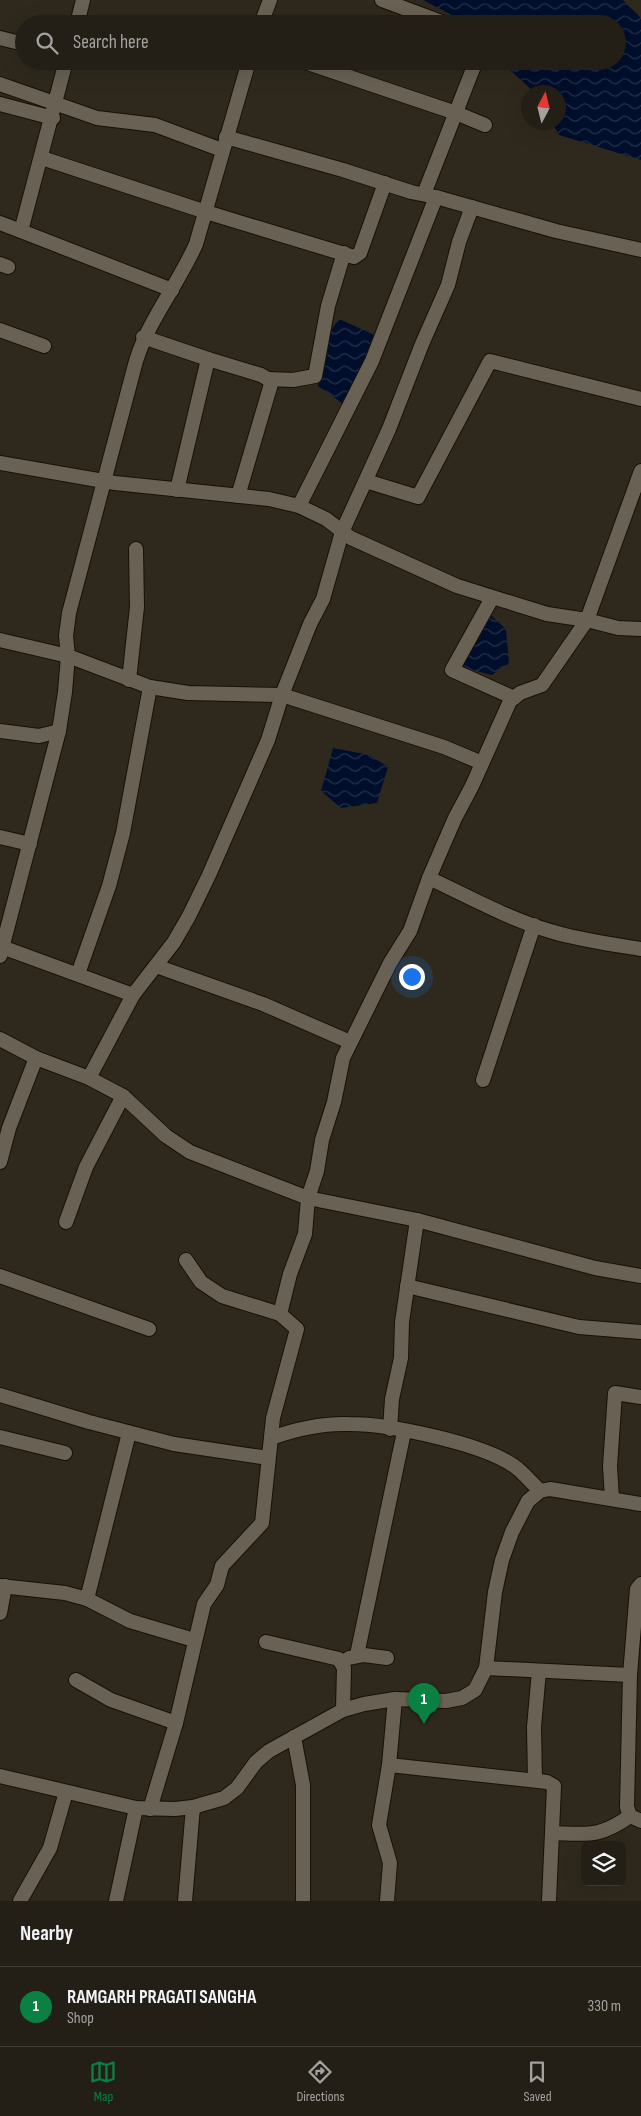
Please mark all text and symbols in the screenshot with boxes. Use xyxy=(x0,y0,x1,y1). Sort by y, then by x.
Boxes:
search box xyxy=(15,15,626,70)
icon: search xyxy=(33,29,61,57)
text: Search here xyxy=(73,31,149,54)
north arrow xyxy=(521,85,566,130)
your location xyxy=(399,964,425,990)
pin: 1 xyxy=(408,1683,440,1724)
map controls xyxy=(581,1841,626,1886)
button: layers xyxy=(581,1841,626,1886)
text: Nearby xyxy=(20,1921,73,1946)
text: RAMGARH PRAGATI SANGHA xyxy=(67,1986,256,2009)
text: 1 xyxy=(33,1997,39,2016)
text: 330 m xyxy=(588,1997,621,2016)
text: Shop xyxy=(67,2009,94,2028)
tab: Map xyxy=(89,2058,117,2105)
tab: Directions xyxy=(296,2058,345,2105)
tab: Saved xyxy=(523,2058,552,2105)

